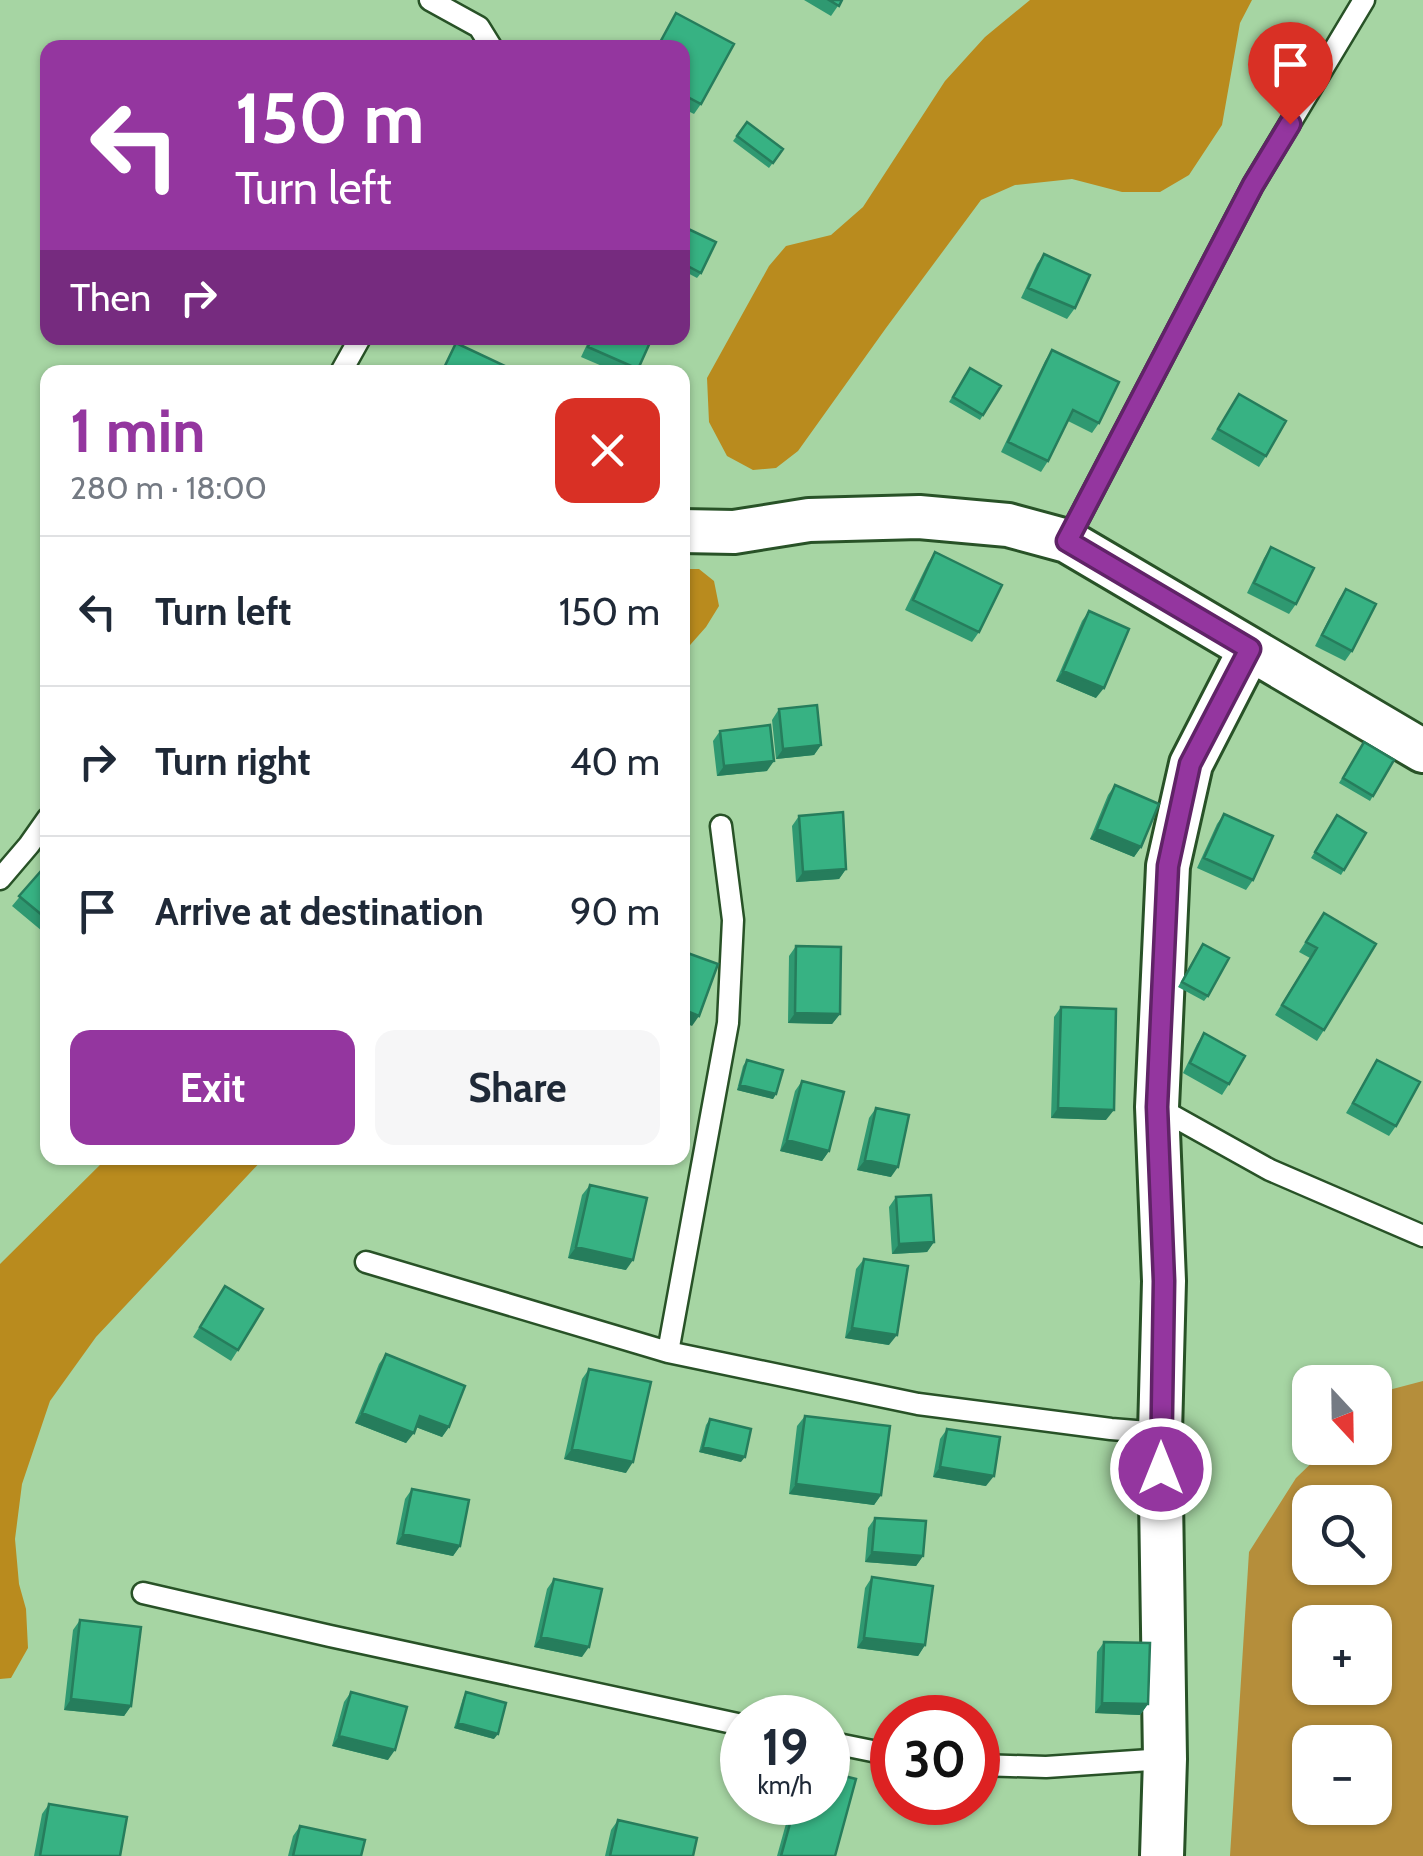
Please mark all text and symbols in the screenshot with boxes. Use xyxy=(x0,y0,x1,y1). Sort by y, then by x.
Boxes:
pin xyxy=(1248,22,1333,125)
icon: arrive xyxy=(1263,37,1318,92)
text: 150 m xyxy=(235,75,424,161)
icon: left xyxy=(70,80,200,210)
text: Turn left xyxy=(235,161,392,215)
icon: right xyxy=(171,270,226,325)
text: Then xyxy=(70,274,151,321)
text: 1 min xyxy=(70,394,205,467)
button: close xyxy=(555,398,660,503)
text: 280 m · 18:00 xyxy=(70,468,267,507)
icon: left xyxy=(70,584,125,639)
text: Turn left xyxy=(155,588,291,635)
text: 150 m xyxy=(559,588,660,635)
icon: right xyxy=(70,734,125,789)
text: Turn right xyxy=(155,738,311,785)
text: 40 m xyxy=(570,738,660,785)
icon: arrive xyxy=(70,884,125,939)
text: Arrive at destination xyxy=(155,888,484,935)
text: 90 m xyxy=(570,888,660,935)
button: Exit xyxy=(70,1030,355,1145)
button: Share xyxy=(375,1030,660,1145)
north arrow xyxy=(1292,1365,1392,1465)
map controls xyxy=(1292,1365,1392,1825)
position arrow xyxy=(1109,1417,1213,1521)
button: search xyxy=(1292,1485,1392,1585)
button: + xyxy=(1292,1605,1392,1705)
speed limit sign: 30 xyxy=(870,1695,1000,1825)
text: 19 xyxy=(762,1717,808,1778)
button: − xyxy=(1292,1725,1392,1825)
text: km/h xyxy=(758,1770,812,1800)

